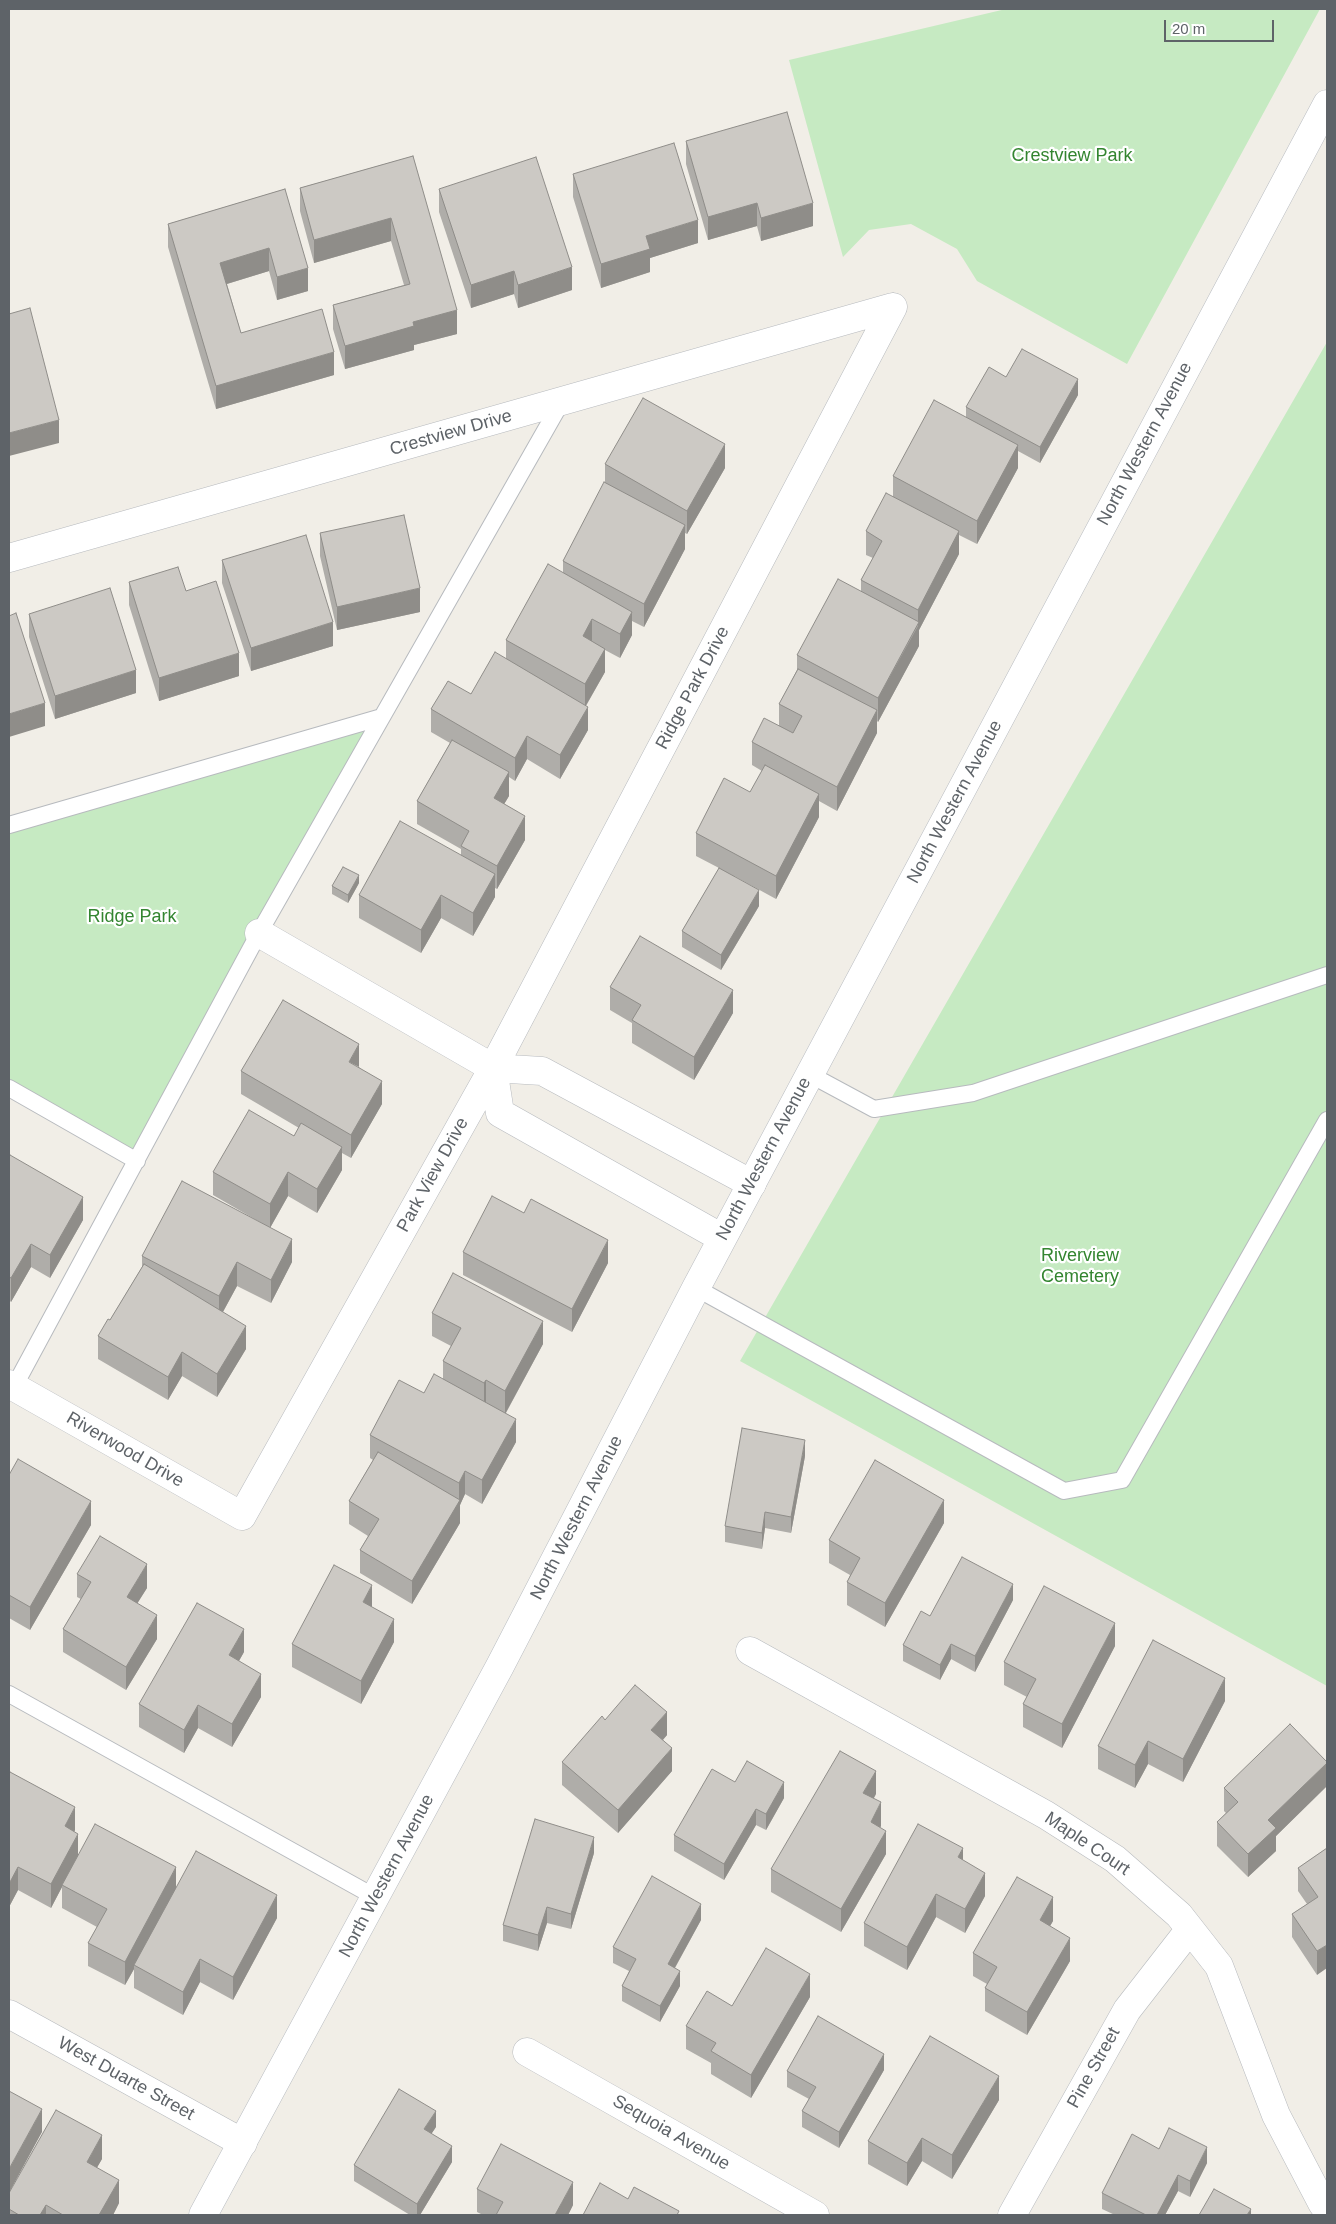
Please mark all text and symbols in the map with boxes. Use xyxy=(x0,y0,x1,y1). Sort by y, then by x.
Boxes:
scale bar xyxy=(1166,10,1276,42)
text: 20 m xyxy=(1172,20,1205,37)
park label: Crestview Park xyxy=(1011,145,1133,167)
street label: North Western Avenue xyxy=(1093,359,1197,529)
street label: Crestview Drive xyxy=(387,405,515,461)
street label: Ridge Park Drive xyxy=(652,623,734,753)
street label: North Western Avenue xyxy=(903,717,1007,887)
park label: Ridge Park xyxy=(87,906,177,928)
street label: North Western Avenue xyxy=(712,1074,816,1244)
street label: Park View Drive xyxy=(393,1114,473,1236)
park label: Riverview Cemetery xyxy=(1041,1245,1119,1288)
street label: Riverwood Drive xyxy=(62,1408,188,1492)
street label: North Western Avenue xyxy=(526,1432,628,1604)
street label: North Western Avenue xyxy=(335,1791,439,1961)
street label: Maple Court xyxy=(1040,1808,1134,1880)
street label: Pine Street xyxy=(1063,2024,1125,2112)
street label: West Duarte Street xyxy=(54,2033,198,2125)
street label: Sequoia Avenue xyxy=(609,2091,733,2175)

